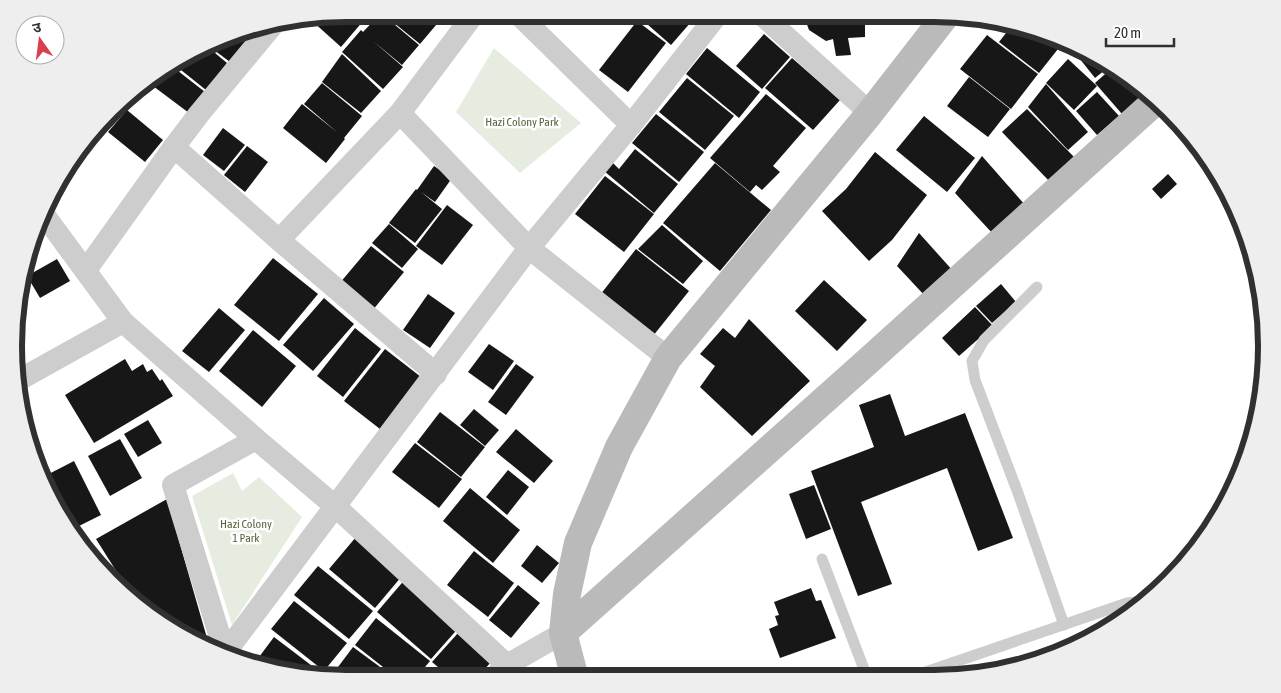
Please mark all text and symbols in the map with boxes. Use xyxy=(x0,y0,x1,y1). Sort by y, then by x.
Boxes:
north arrow xyxy=(15,15,65,65)
scale bar xyxy=(1106,15,1174,47)
text: उ xyxy=(31,18,44,36)
text: 20 m xyxy=(1114,24,1141,41)
park label: Hazi Colony Park xyxy=(485,115,559,129)
park label: Hazi Colony 1 Park xyxy=(220,517,272,545)

